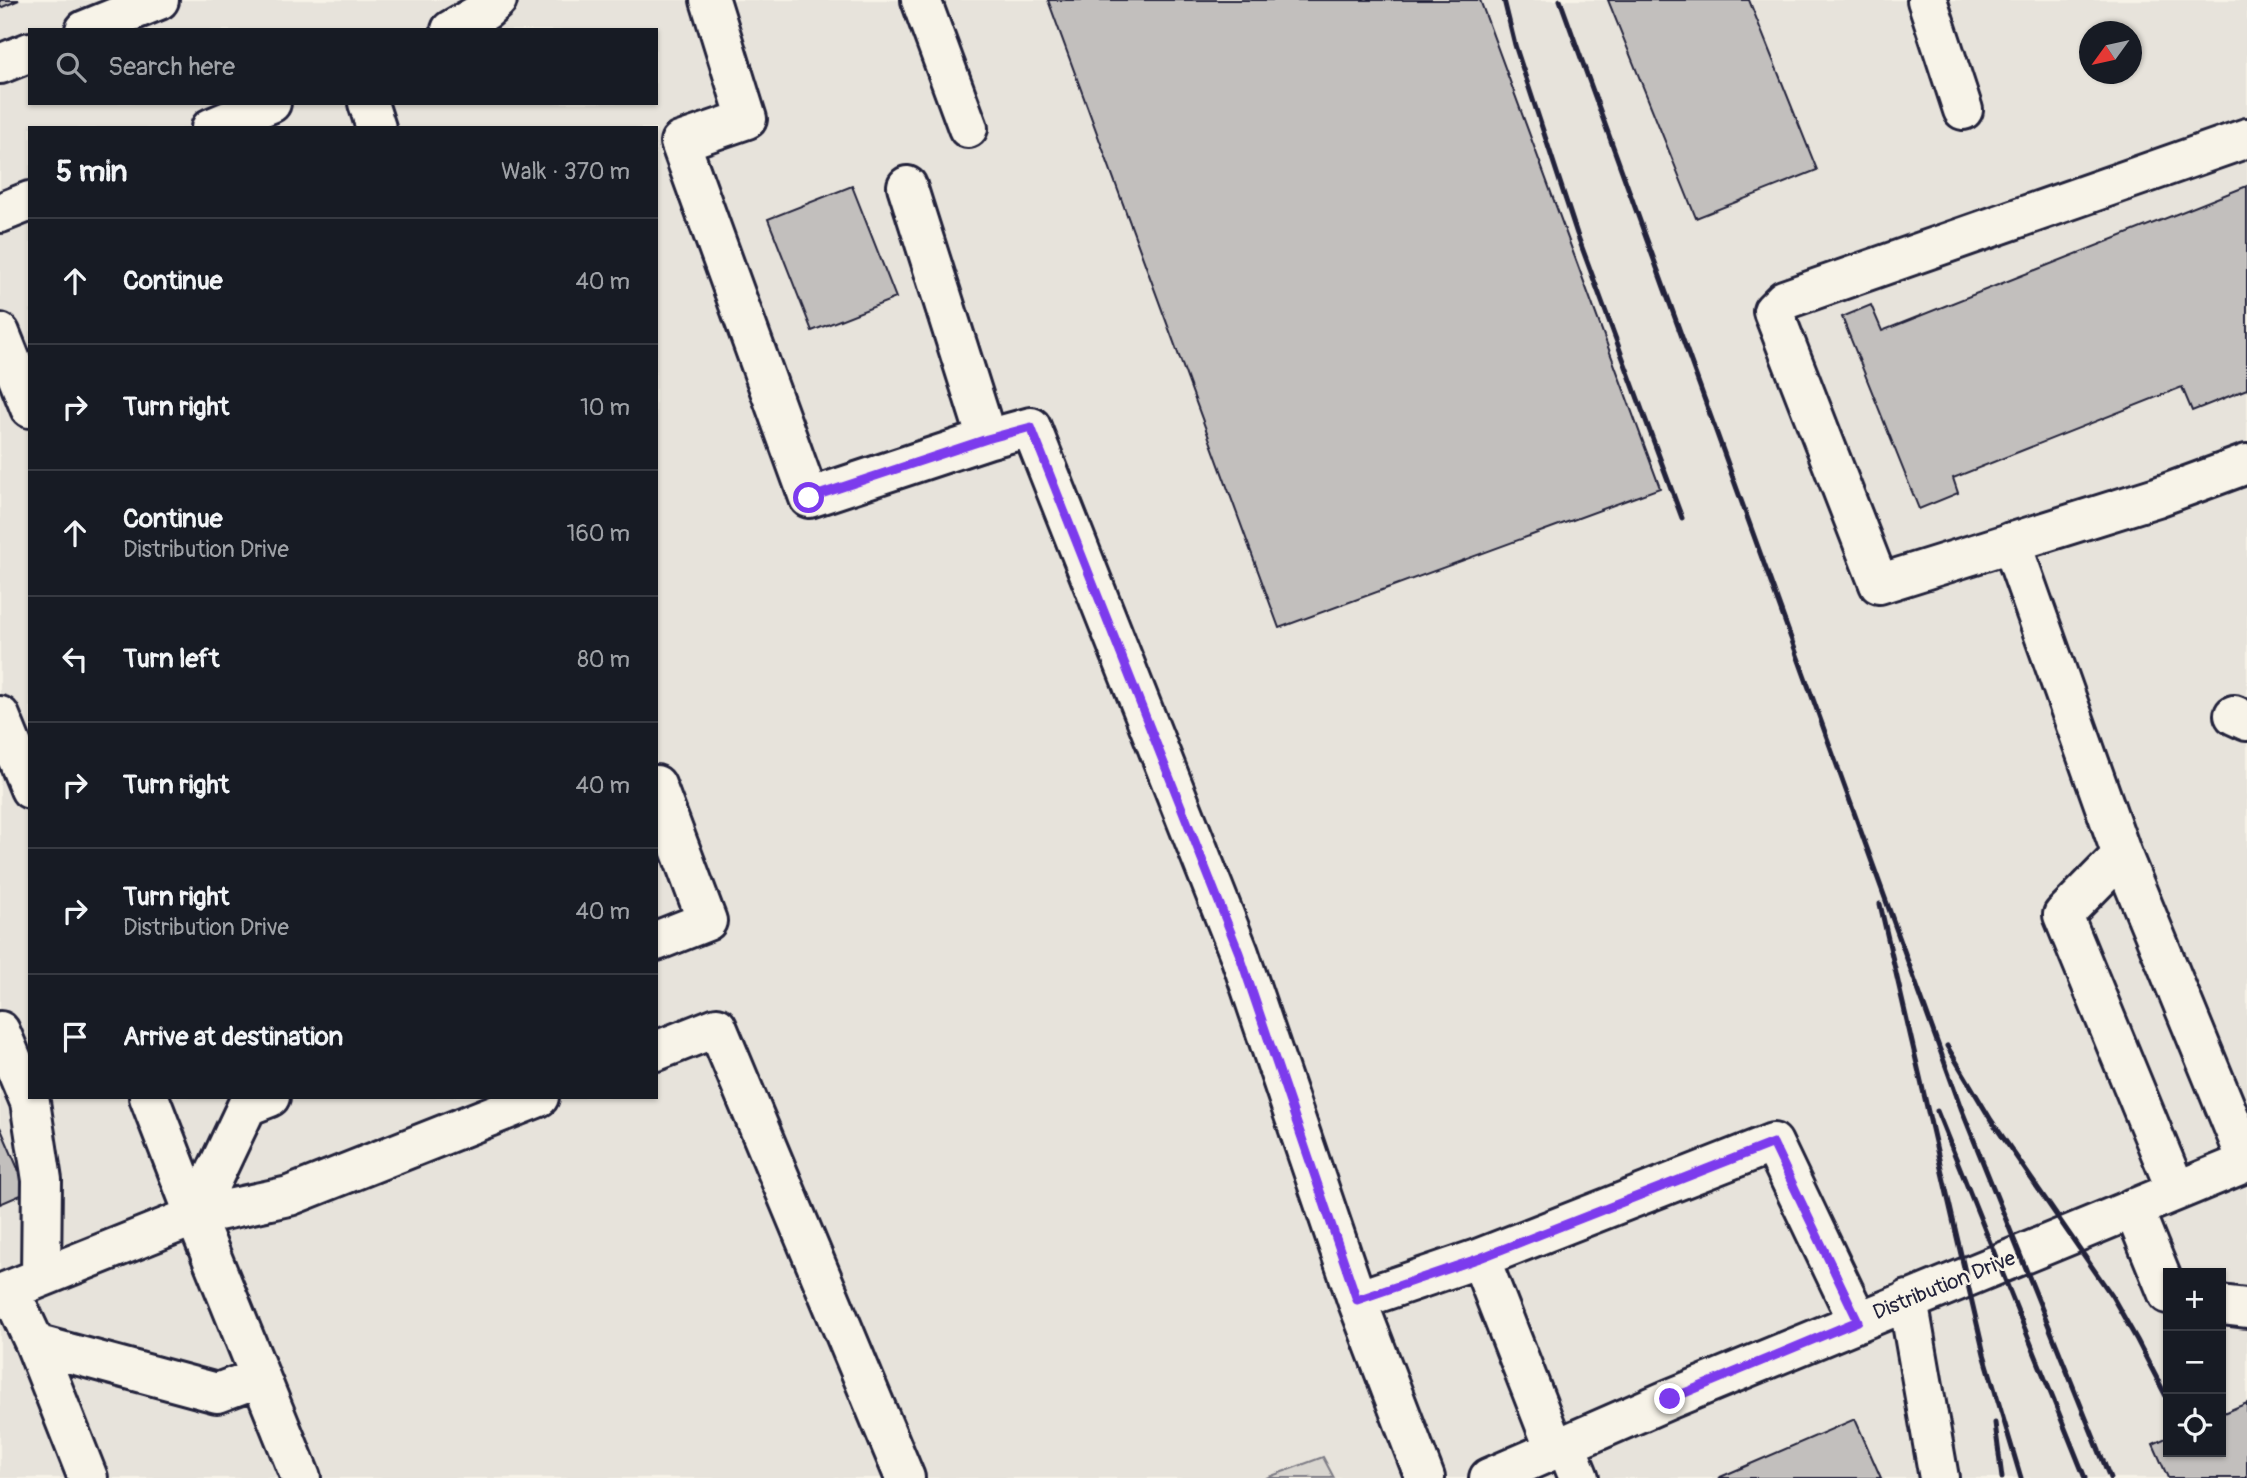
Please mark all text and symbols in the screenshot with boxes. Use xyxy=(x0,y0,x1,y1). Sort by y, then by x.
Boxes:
north arrow xyxy=(2079,21,2142,84)
search box xyxy=(28,28,658,105)
icon: search xyxy=(52,48,90,86)
text: Search here xyxy=(108,51,235,83)
text: 5 min xyxy=(56,153,127,190)
text: Walk · 370 m xyxy=(501,157,630,186)
icon: ahead xyxy=(56,262,94,300)
text: Continue xyxy=(123,265,223,297)
text: 40 m xyxy=(576,267,630,296)
icon: right xyxy=(56,388,94,426)
text: Turn right xyxy=(123,391,229,423)
text: 10 m xyxy=(580,393,630,422)
route start xyxy=(793,482,824,513)
text: Continue xyxy=(123,503,223,535)
icon: ahead xyxy=(56,514,94,552)
text: 160 m xyxy=(566,519,630,548)
text: Distribution Drive xyxy=(123,535,289,564)
icon: left xyxy=(56,640,94,678)
text: Turn left xyxy=(123,643,219,675)
text: 80 m xyxy=(577,645,630,674)
icon: right xyxy=(56,766,94,804)
text: Turn right xyxy=(123,769,229,801)
text: 40 m xyxy=(576,771,630,800)
text: Turn right xyxy=(123,881,229,913)
icon: right xyxy=(56,892,94,930)
text: 40 m xyxy=(576,897,630,926)
text: Distribution Drive xyxy=(123,913,289,942)
icon: arrive xyxy=(56,1018,94,1056)
text: Arrive at destination xyxy=(123,1021,343,1053)
street label: Distribution Drive xyxy=(1869,1244,2020,1326)
map controls xyxy=(2163,1268,2226,1457)
button: + xyxy=(2163,1268,2226,1331)
button: − xyxy=(2163,1331,2226,1394)
route end xyxy=(1654,1383,1685,1414)
button: locate xyxy=(2163,1394,2226,1457)

